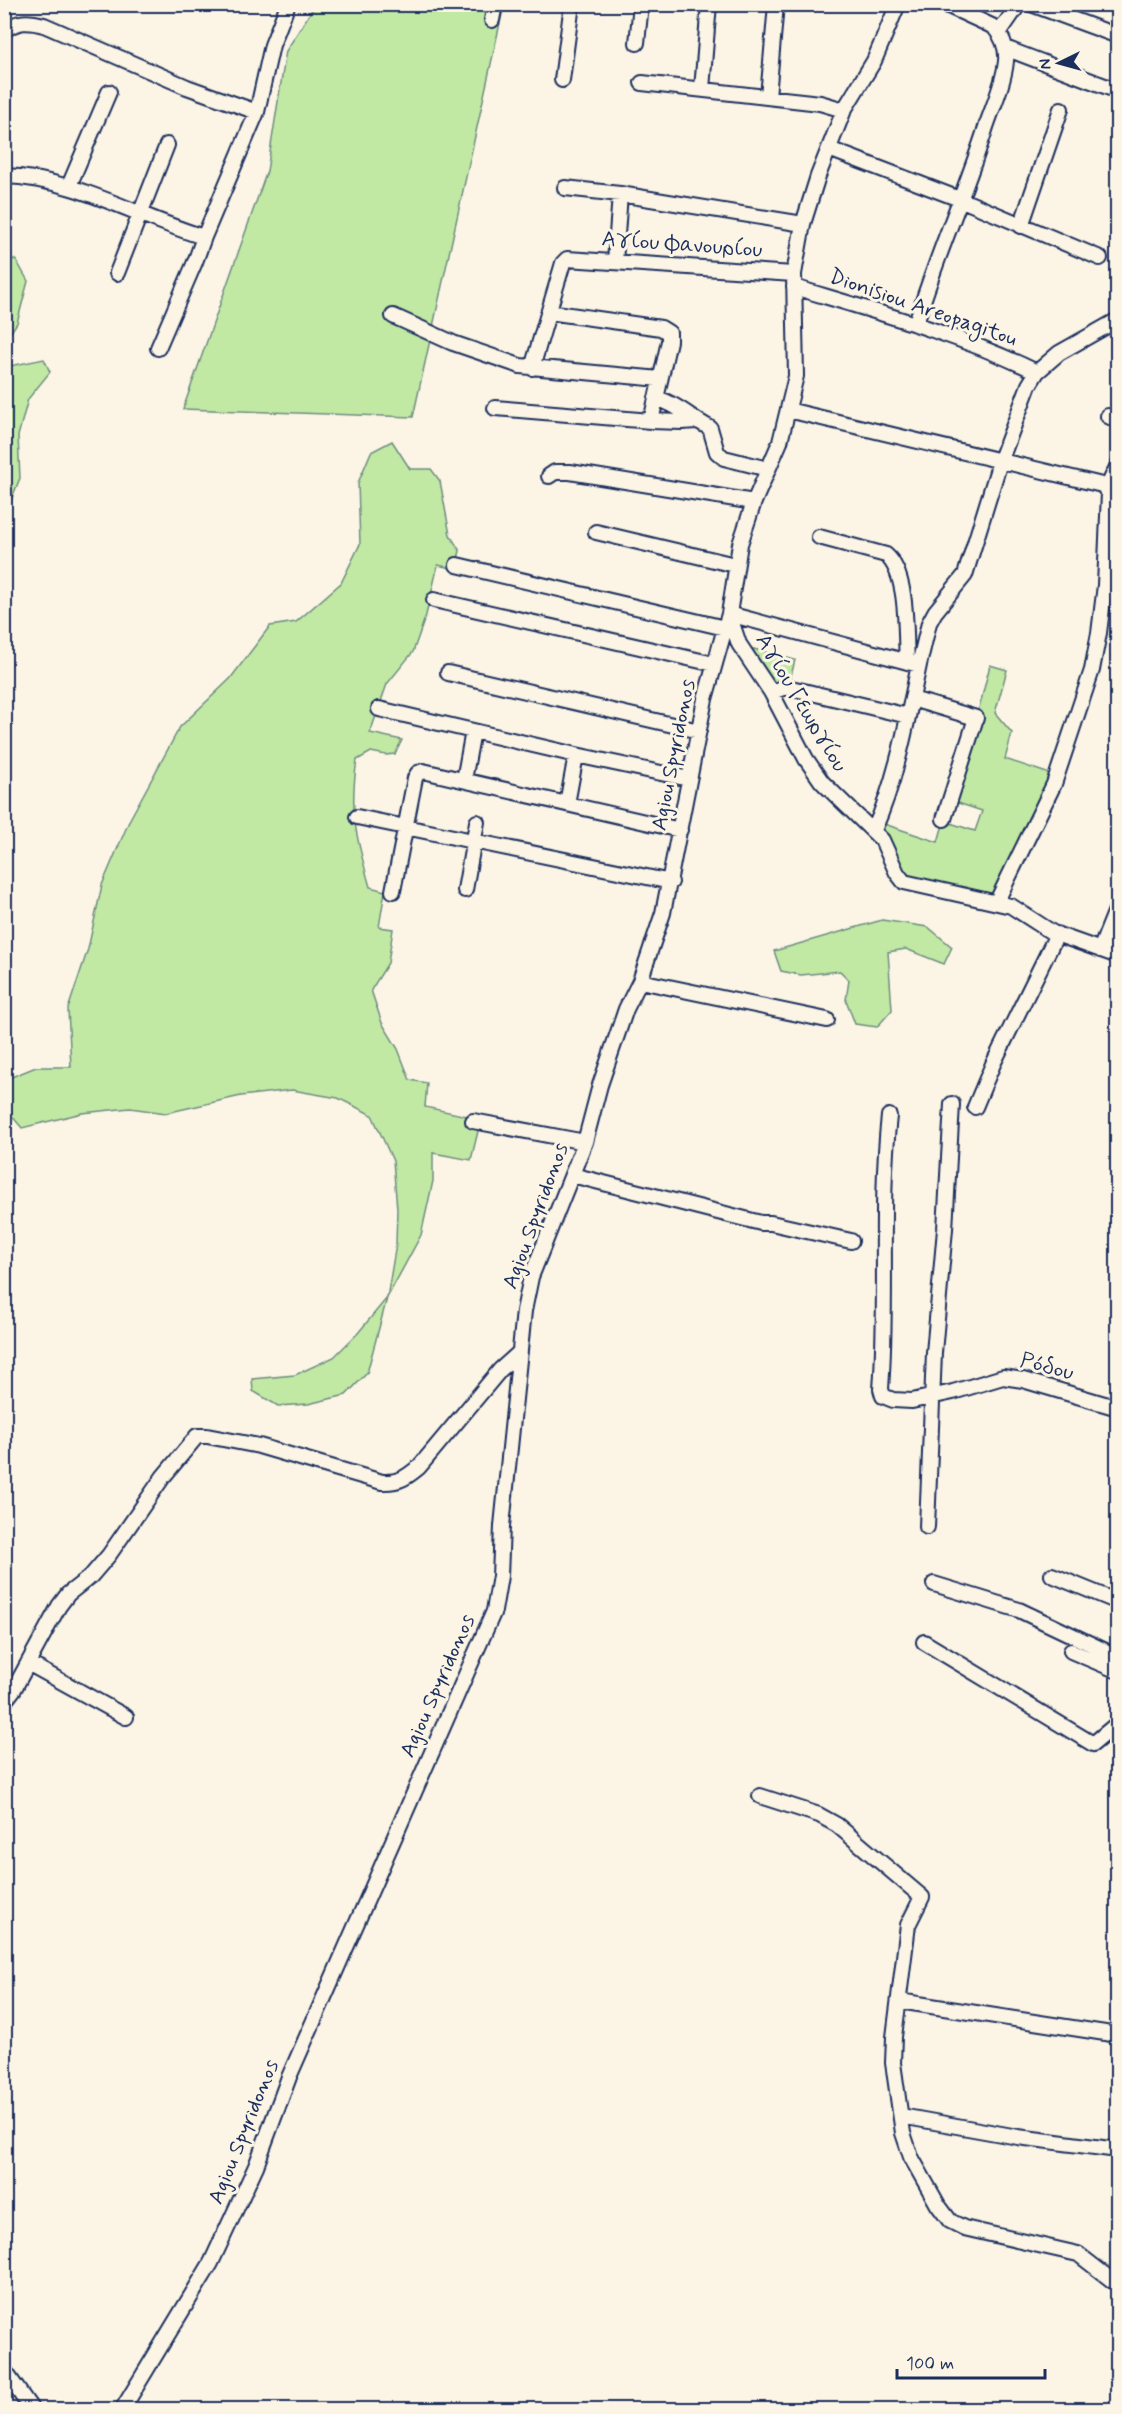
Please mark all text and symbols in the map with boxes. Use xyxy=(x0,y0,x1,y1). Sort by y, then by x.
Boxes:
north arrow xyxy=(1029,33,1089,93)
text: N xyxy=(1035,58,1056,70)
street label: Αγίου Φανουρίου xyxy=(601,225,763,265)
street label: Dionisiou Areopagitou xyxy=(824,263,1021,356)
street label: Αγίου Γεωργίου xyxy=(749,629,853,777)
street label: Agiou Spyridonos xyxy=(646,677,703,833)
street label: Agiou Spyridonos xyxy=(497,1139,576,1293)
street label: Ρόδου xyxy=(1017,1346,1077,1388)
street label: Agiou Spyridonos xyxy=(394,1610,483,1762)
street label: Agiou Spyridonos xyxy=(202,2055,287,2209)
scale bar xyxy=(897,2342,1046,2380)
text: 100 m xyxy=(906,2352,954,2376)

